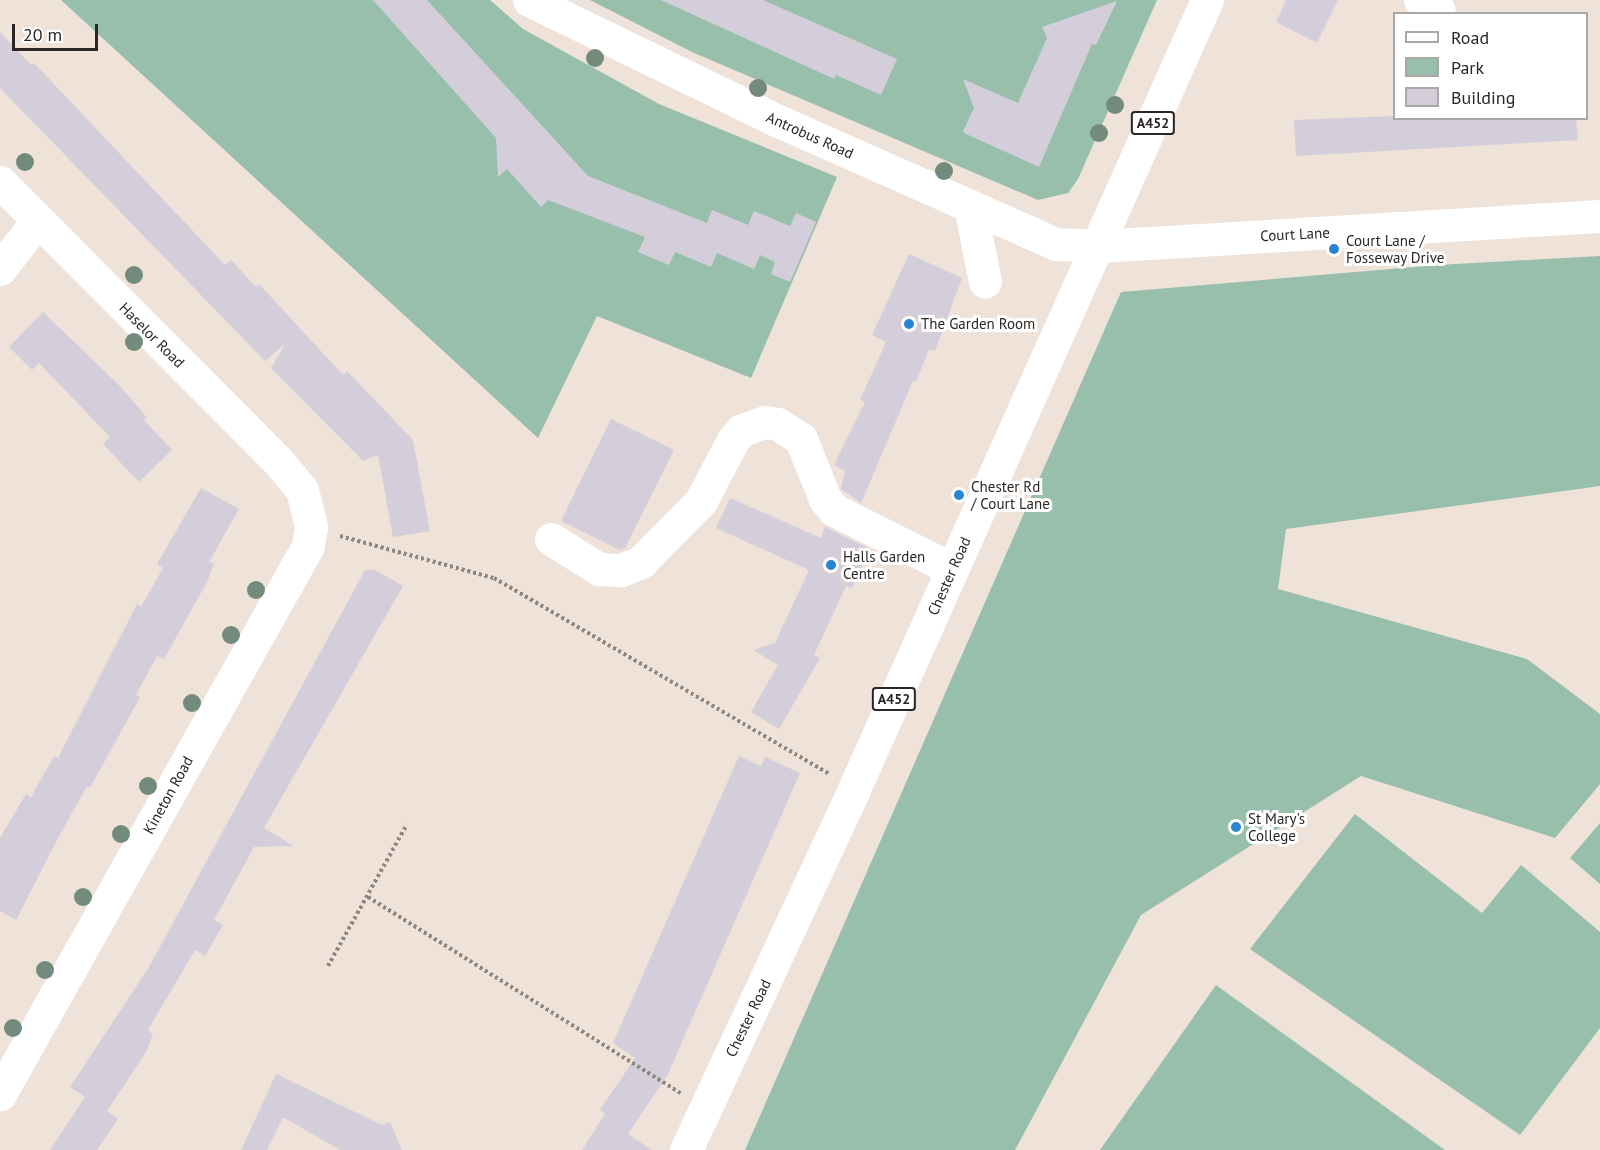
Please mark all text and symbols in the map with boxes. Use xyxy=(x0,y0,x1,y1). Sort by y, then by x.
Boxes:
scale bar xyxy=(15,12,100,50)
legend xyxy=(1393,12,1588,120)
text: 20 m xyxy=(23,23,62,46)
text: Road xyxy=(1451,26,1489,49)
text: Park xyxy=(1451,56,1484,79)
text: Building xyxy=(1451,86,1515,109)
street label: Antrobus Road xyxy=(764,108,856,162)
road number: A452 xyxy=(1130,112,1176,134)
street label: Court Lane xyxy=(1260,223,1330,245)
place label: Court Lane / Fosseway Drive xyxy=(1346,231,1445,266)
marker: Court Lane / Fosseway Drive xyxy=(1327,242,1341,256)
street label: Haselor Road xyxy=(116,299,188,371)
place label: The Garden Room xyxy=(921,315,1035,333)
marker: The Garden Room xyxy=(902,317,916,331)
place label: Chester Rd / Court Lane xyxy=(971,477,1050,512)
marker: Chester Rd / Court Lane xyxy=(952,488,966,502)
street label: Chester Road xyxy=(924,534,974,618)
place label: Halls Garden Centre xyxy=(843,547,925,582)
marker: Halls Garden Centre xyxy=(824,558,838,572)
road number: A452 xyxy=(872,688,916,710)
street label: Kineton Road xyxy=(139,753,197,837)
place label: St Mary's College xyxy=(1248,809,1305,844)
marker: St Mary's College xyxy=(1229,820,1243,834)
street label: Chester Road xyxy=(721,976,775,1060)

